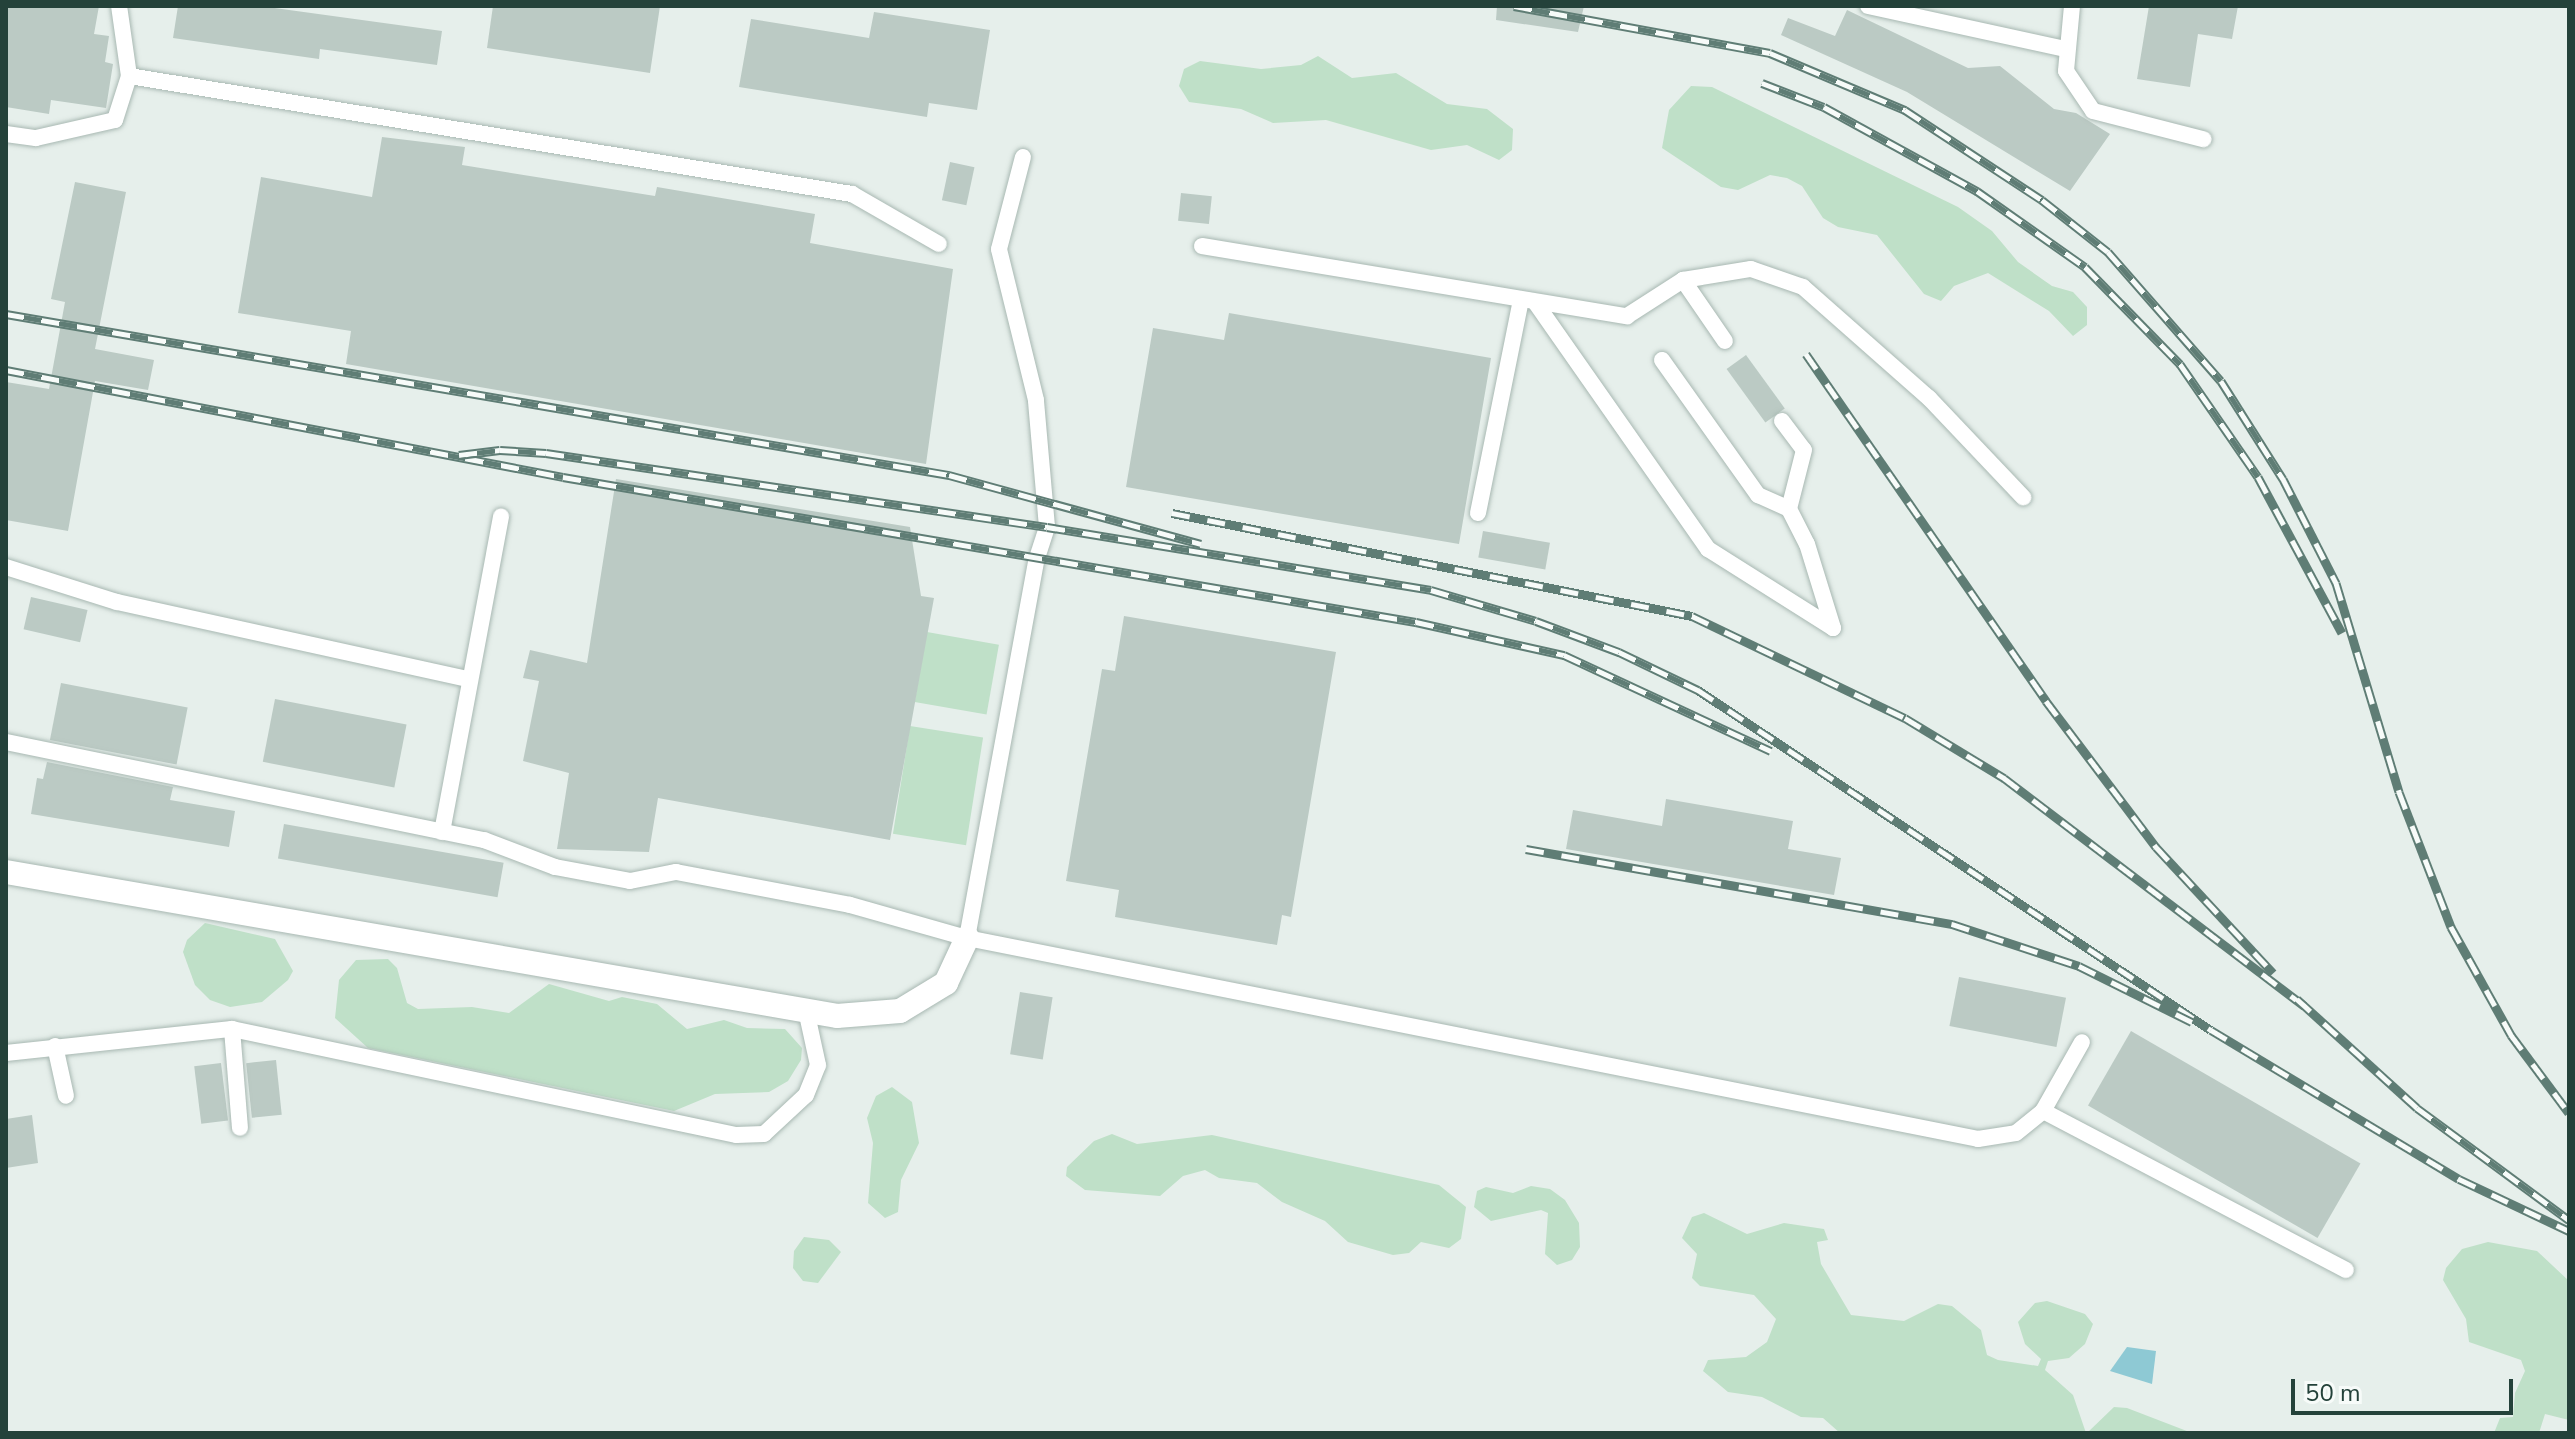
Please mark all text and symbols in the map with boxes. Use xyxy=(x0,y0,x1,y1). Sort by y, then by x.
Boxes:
scale bar xyxy=(2295,1363,2517,1413)
text: 50 m xyxy=(2305,1377,2361,1409)

